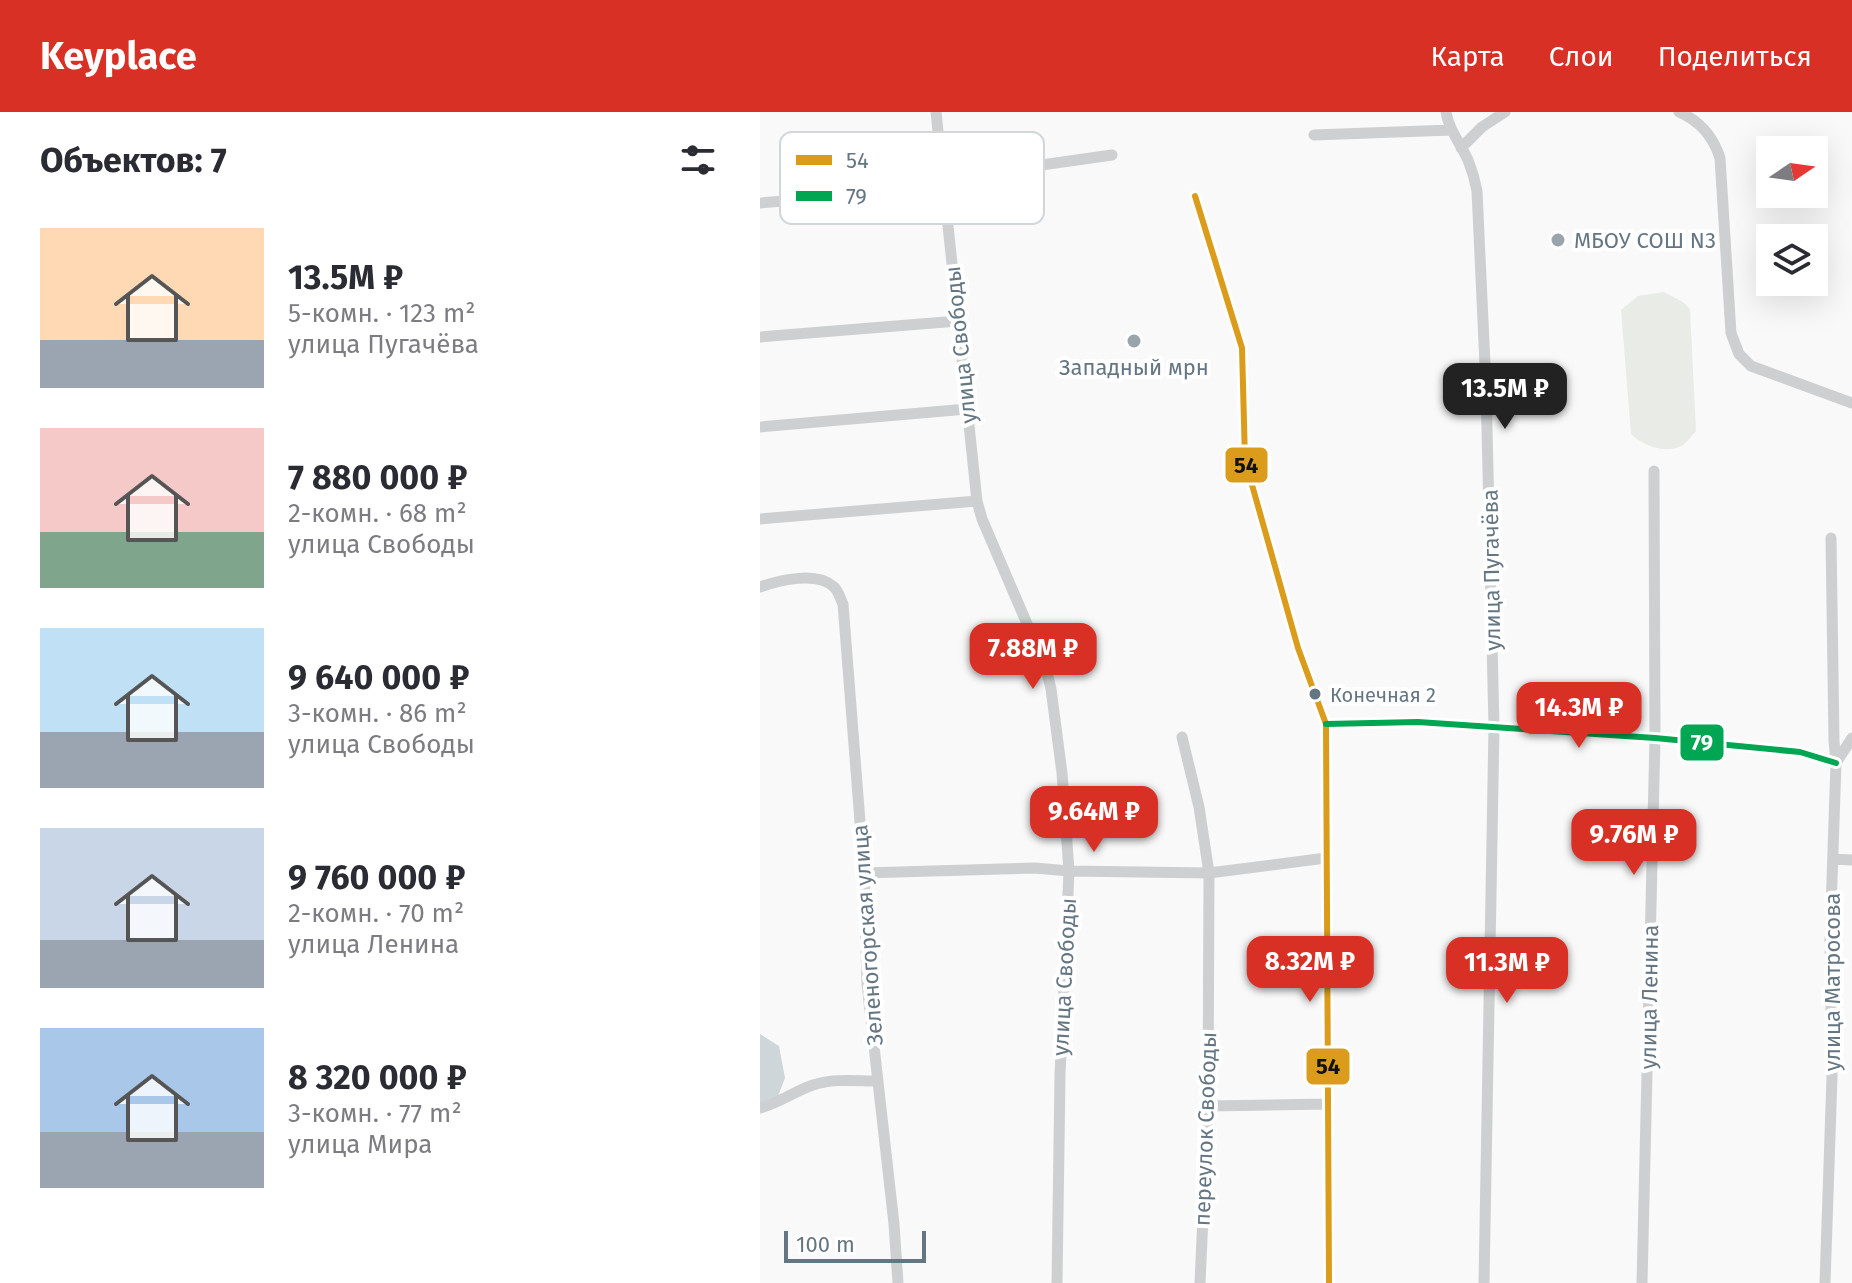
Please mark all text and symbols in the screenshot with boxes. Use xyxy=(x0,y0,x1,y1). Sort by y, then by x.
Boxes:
text: Keyplace xyxy=(40,33,197,79)
text: Карта xyxy=(1430,40,1505,73)
text: Слои xyxy=(1549,40,1614,73)
text: Поделиться xyxy=(1658,40,1812,73)
legend xyxy=(780,132,1044,224)
north arrow xyxy=(1756,136,1828,208)
map controls xyxy=(1756,136,1828,296)
icon: filters xyxy=(676,138,720,182)
text: Объектов: 7 xyxy=(40,140,227,181)
text: 54 xyxy=(846,147,869,174)
text: 79 xyxy=(846,183,867,210)
button: layers xyxy=(1756,224,1828,296)
place label: МБОУ СОШ N3 xyxy=(1574,227,1716,254)
marker: МБОУ СОШ N3 xyxy=(1549,231,1567,249)
text: 13.5M ₽ xyxy=(288,257,403,298)
icon: home xyxy=(104,260,200,356)
street label: улица Свободы xyxy=(939,265,982,425)
text: 5-комн. · 123 m² xyxy=(288,298,476,329)
text: улица Пугачёва xyxy=(288,329,479,360)
marker: Западный мрн xyxy=(1125,332,1143,350)
place label: Западный мрн xyxy=(1059,354,1209,381)
pin: 13.5M ₽ xyxy=(1431,363,1579,431)
text: 13.5M ₽ xyxy=(1461,373,1549,404)
line badge: 54 xyxy=(1224,446,1269,484)
text: 54 xyxy=(1234,452,1258,479)
text: 7 880 000 ₽ xyxy=(288,457,467,498)
icon: home xyxy=(104,460,200,556)
street label: улица Пугачёва xyxy=(1477,489,1506,651)
text: 2-комн. · 68 m² xyxy=(288,498,467,529)
text: улица Свободы xyxy=(288,529,475,560)
pin: 7.88M ₽ xyxy=(959,623,1107,691)
text: 7.88M ₽ xyxy=(988,633,1078,664)
text: 9 640 000 ₽ xyxy=(288,657,469,698)
icon: home xyxy=(104,660,200,756)
pin: 14.3M ₽ xyxy=(1505,682,1653,750)
place label: Конечная 2 xyxy=(1330,683,1436,707)
marker: Конечная 2 xyxy=(1307,686,1323,702)
text: 14.3M ₽ xyxy=(1535,692,1624,723)
text: 3-комн. · 86 m² xyxy=(288,698,467,729)
line badge: 79 xyxy=(1679,723,1725,762)
text: улица Свободы xyxy=(288,729,475,760)
text: 79 xyxy=(1691,729,1713,756)
pin: 9.64M ₽ xyxy=(1020,786,1168,854)
text: 9.64M ₽ xyxy=(1048,796,1140,827)
pin: 9.76M ₽ xyxy=(1560,809,1708,877)
text: 9.76M ₽ xyxy=(1589,819,1679,850)
street label: Зеленогорская улица xyxy=(846,824,889,1046)
text: 9 760 000 ₽ xyxy=(288,857,465,898)
icon: home xyxy=(104,860,200,956)
street label: улица Матросова xyxy=(1819,893,1846,1071)
street label: улица Свободы xyxy=(1047,897,1082,1057)
text: 2-комн. · 70 m² xyxy=(288,898,464,929)
street label: улица Ленина xyxy=(1635,924,1664,1070)
text: улица Ленина xyxy=(288,929,459,960)
pin: 8.32M ₽ xyxy=(1236,936,1384,1004)
pin: 11.3M ₽ xyxy=(1433,937,1581,1005)
text: 8.32M ₽ xyxy=(1265,946,1355,977)
text: 11.3M ₽ xyxy=(1464,947,1550,978)
street label: переулок Свободы xyxy=(1189,1031,1222,1227)
line badge: 54 xyxy=(1305,1047,1351,1086)
text: 54 xyxy=(1316,1053,1340,1080)
text: 8 320 000 ₽ xyxy=(288,1057,467,1098)
icon: home xyxy=(104,1060,200,1156)
text: 3-комн. · 77 m² xyxy=(288,1098,462,1129)
text: улица Мира xyxy=(288,1129,432,1160)
scale bar xyxy=(784,1227,926,1263)
text: 100 m xyxy=(796,1231,855,1258)

